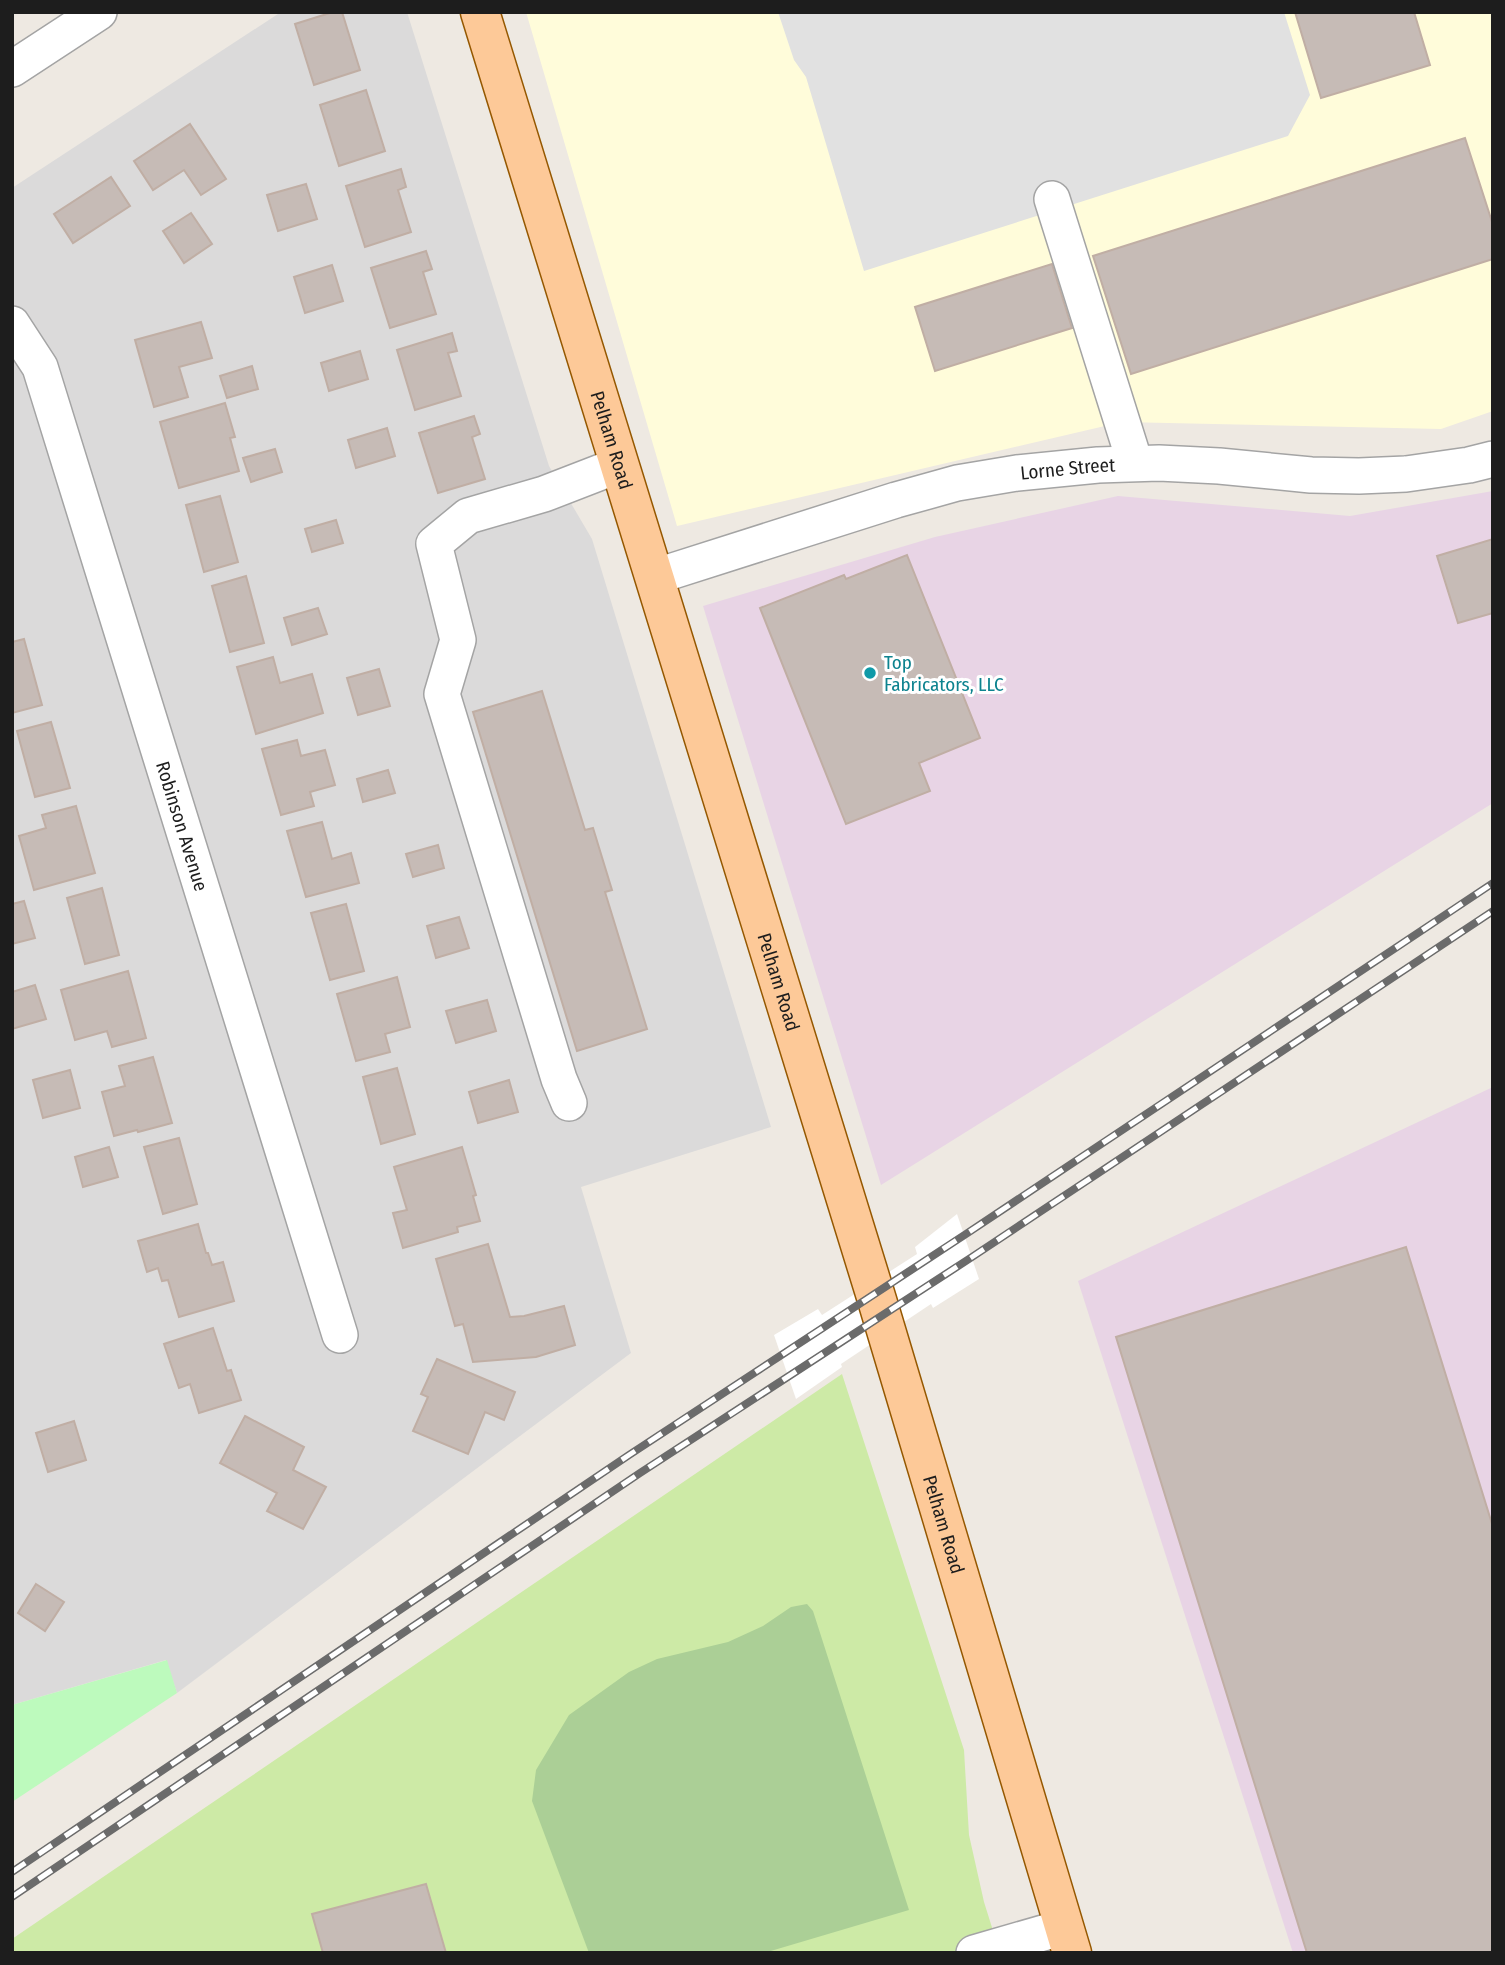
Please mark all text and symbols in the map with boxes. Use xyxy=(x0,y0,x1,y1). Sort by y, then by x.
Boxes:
street label: Pelham Road xyxy=(586,388,637,492)
street label: Lorne Street xyxy=(1019,453,1116,485)
place label: Top Fabricators, LLC xyxy=(884,651,1004,696)
marker: Top Fabricators, LLC xyxy=(862,665,878,681)
street label: Robinson Avenue xyxy=(151,759,213,894)
street label: Pelham Road xyxy=(753,930,804,1034)
street label: Pelham Road xyxy=(918,1473,969,1577)

